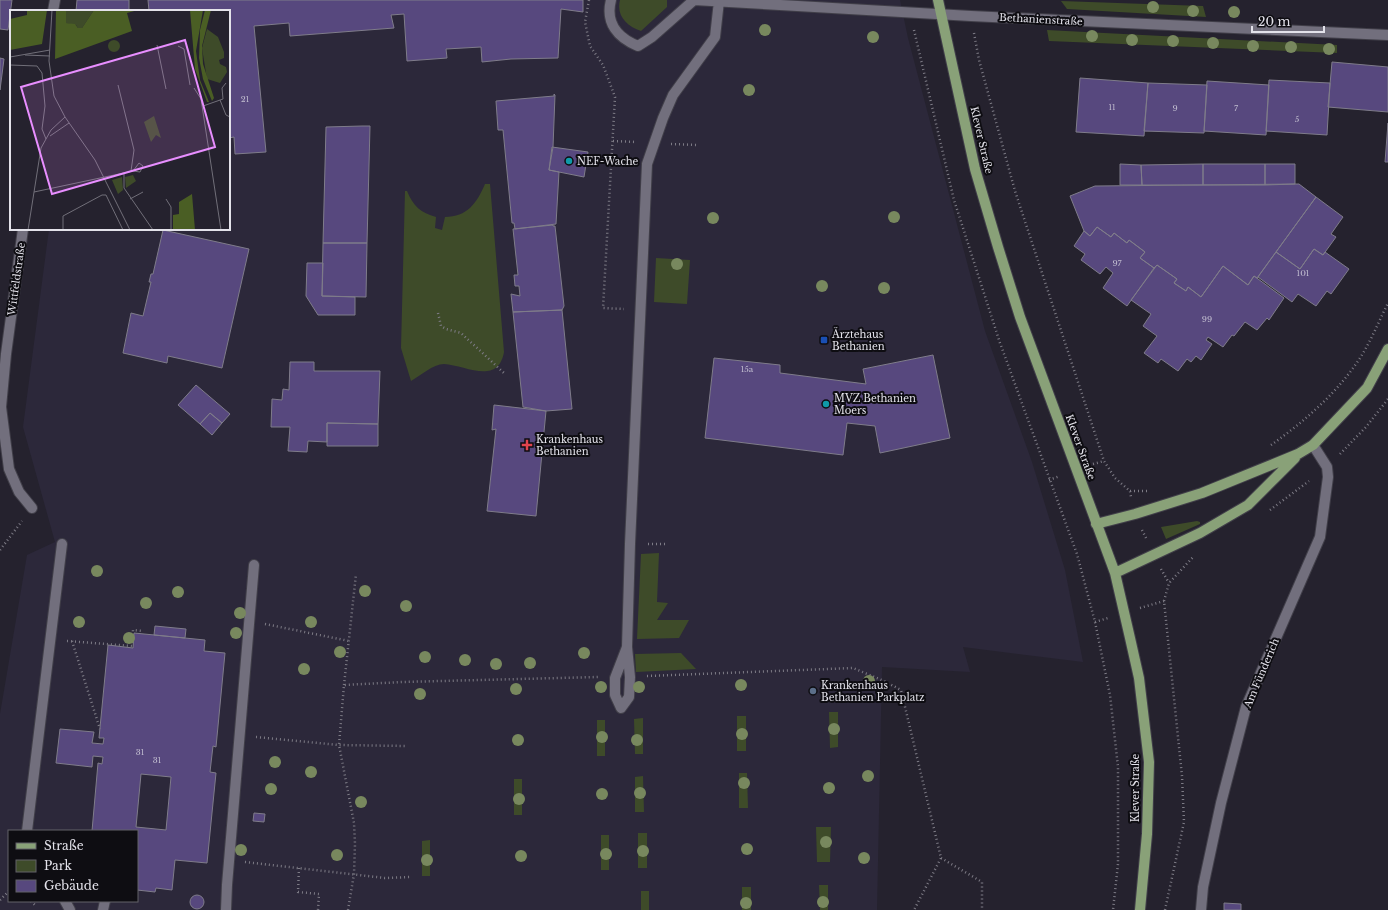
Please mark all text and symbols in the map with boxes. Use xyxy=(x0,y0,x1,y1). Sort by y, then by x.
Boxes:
scale bar xyxy=(1252,8,1324,34)
inset map xyxy=(10,10,230,230)
street label: Bethanienstraße xyxy=(999,11,1083,28)
text: 20 m xyxy=(1258,14,1290,29)
house number: 21 xyxy=(241,94,250,104)
house number: 11 xyxy=(1108,102,1116,112)
house number: 9 xyxy=(1172,103,1178,113)
house number: 7 xyxy=(1234,103,1239,113)
street label: Klever Straße xyxy=(967,105,996,175)
house number: 5 xyxy=(1295,114,1300,124)
place label: NEF-Wache xyxy=(577,155,639,168)
marker: NEF-Wache xyxy=(564,156,574,166)
street label: Wittfeldstraße xyxy=(5,241,28,317)
house number: 97 xyxy=(1112,258,1123,268)
house number: 101 xyxy=(1297,268,1310,278)
house number: 99 xyxy=(1202,314,1212,324)
place label: Ärztehaus Bethanien xyxy=(831,327,885,353)
marker: Ärztehaus Bethanien xyxy=(819,335,829,345)
house number: 15a xyxy=(741,364,754,374)
place label: MVZ Bethanien Moers xyxy=(834,392,916,417)
marker: MVZ Bethanien Moers xyxy=(821,399,831,409)
street label: Klever Straße xyxy=(1063,413,1098,482)
place label: Krankenhaus Bethanien xyxy=(536,433,604,458)
marker: Krankenhaus Bethanien xyxy=(521,439,533,451)
street label: Am Fünderich xyxy=(1241,636,1282,711)
place label: Krankenhaus Bethanien Parkplatz xyxy=(821,679,925,704)
marker: Krankenhaus Bethanien Parkplatz xyxy=(808,686,818,696)
house number: 31 xyxy=(136,747,145,757)
street label: Klever Straße xyxy=(1129,753,1142,822)
house number: 31 xyxy=(153,755,162,765)
legend xyxy=(8,830,138,902)
text: Straße xyxy=(44,838,84,853)
text: Park xyxy=(44,858,72,873)
text: Gebäude xyxy=(44,878,99,893)

